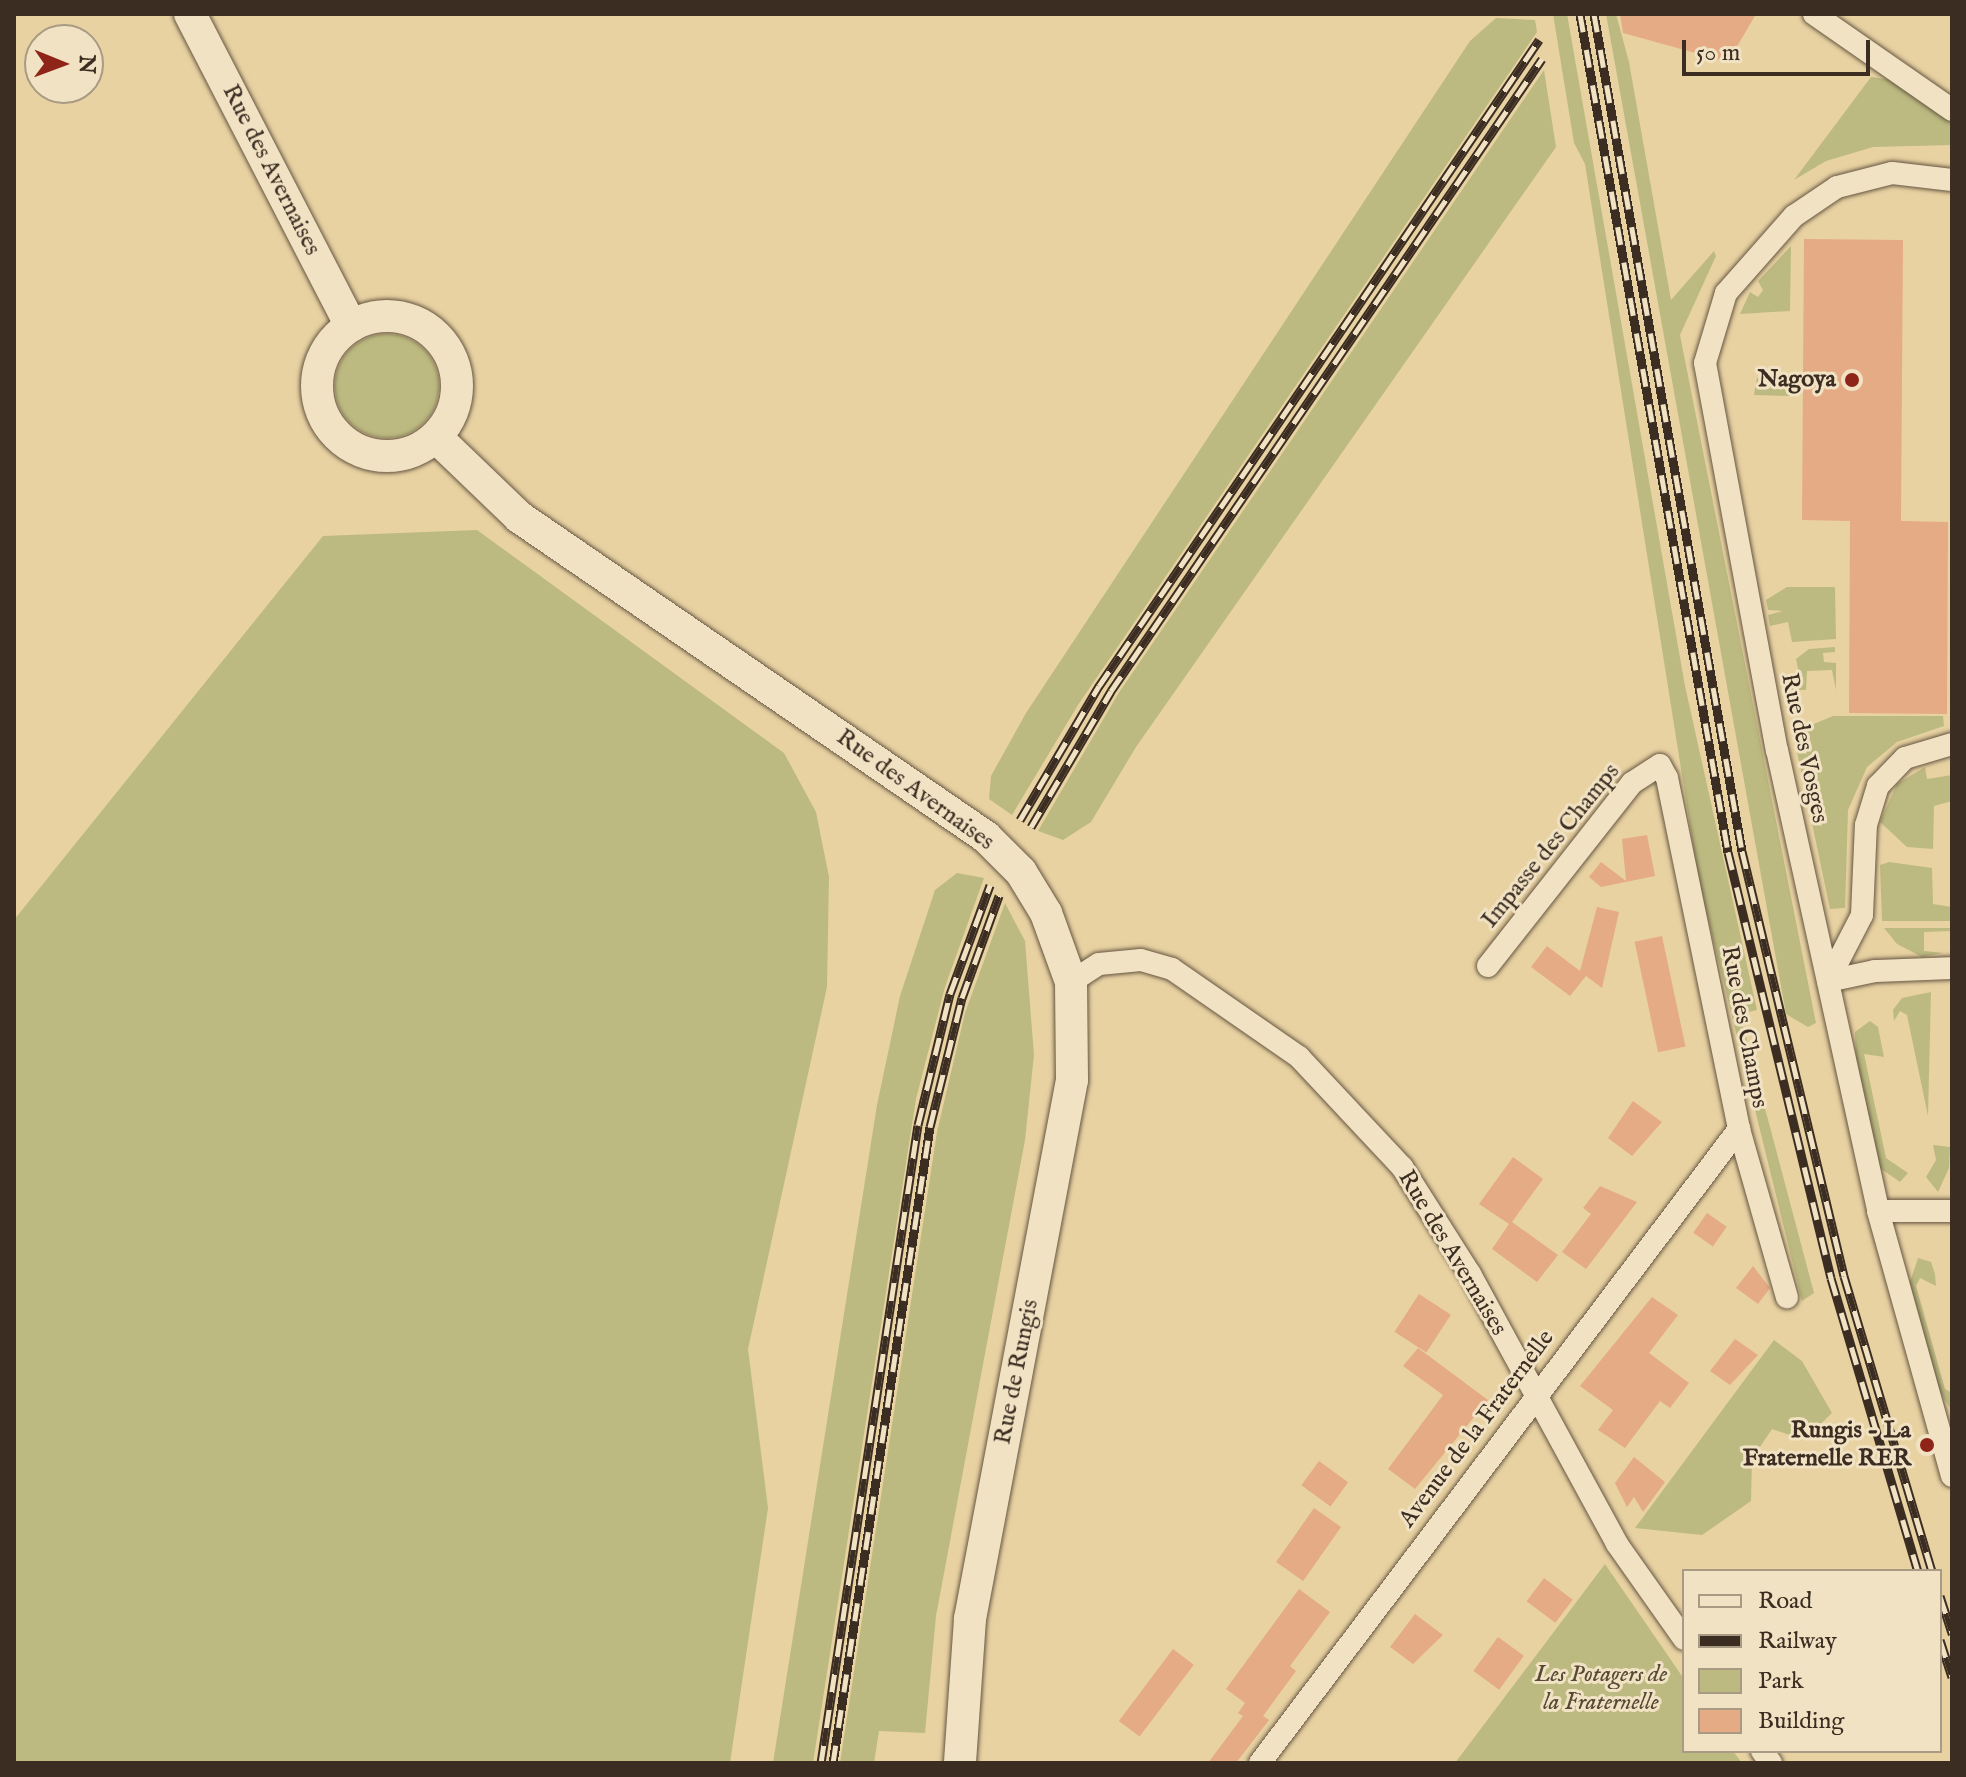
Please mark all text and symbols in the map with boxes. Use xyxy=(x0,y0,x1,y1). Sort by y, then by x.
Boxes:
north arrow xyxy=(24,24,104,104)
scale bar xyxy=(1686,24,1874,74)
text: 50 m xyxy=(1696,38,1740,69)
text: N xyxy=(72,55,100,74)
street label: Rue des Avernaises xyxy=(216,80,326,260)
place label: Nagoya xyxy=(1758,366,1836,394)
marker: Nagoya xyxy=(1843,371,1861,389)
street label: Rue des Vosges xyxy=(1774,670,1834,826)
street label: Rue des Avernaises xyxy=(831,723,999,857)
street label: Impasse des Champs xyxy=(1476,758,1626,934)
street label: Rue des Champs xyxy=(1714,943,1774,1111)
street label: Rue des Avernaises xyxy=(1391,1165,1513,1341)
street label: Rue de Rungis xyxy=(989,1297,1045,1447)
street label: Avenue de la Fraternelle xyxy=(1393,1325,1561,1533)
place label: Rungis - La Fraternelle RER xyxy=(1743,1417,1911,1473)
marker: Rungis - La Fraternelle RER xyxy=(1918,1436,1936,1454)
legend xyxy=(1682,1569,1942,1753)
text: Road xyxy=(1758,1586,1812,1617)
text: Railway xyxy=(1758,1626,1837,1657)
park label: Les Potagers de la Fraternelle xyxy=(1535,1661,1667,1717)
text: Park xyxy=(1758,1666,1804,1697)
text: Building xyxy=(1758,1706,1844,1737)

